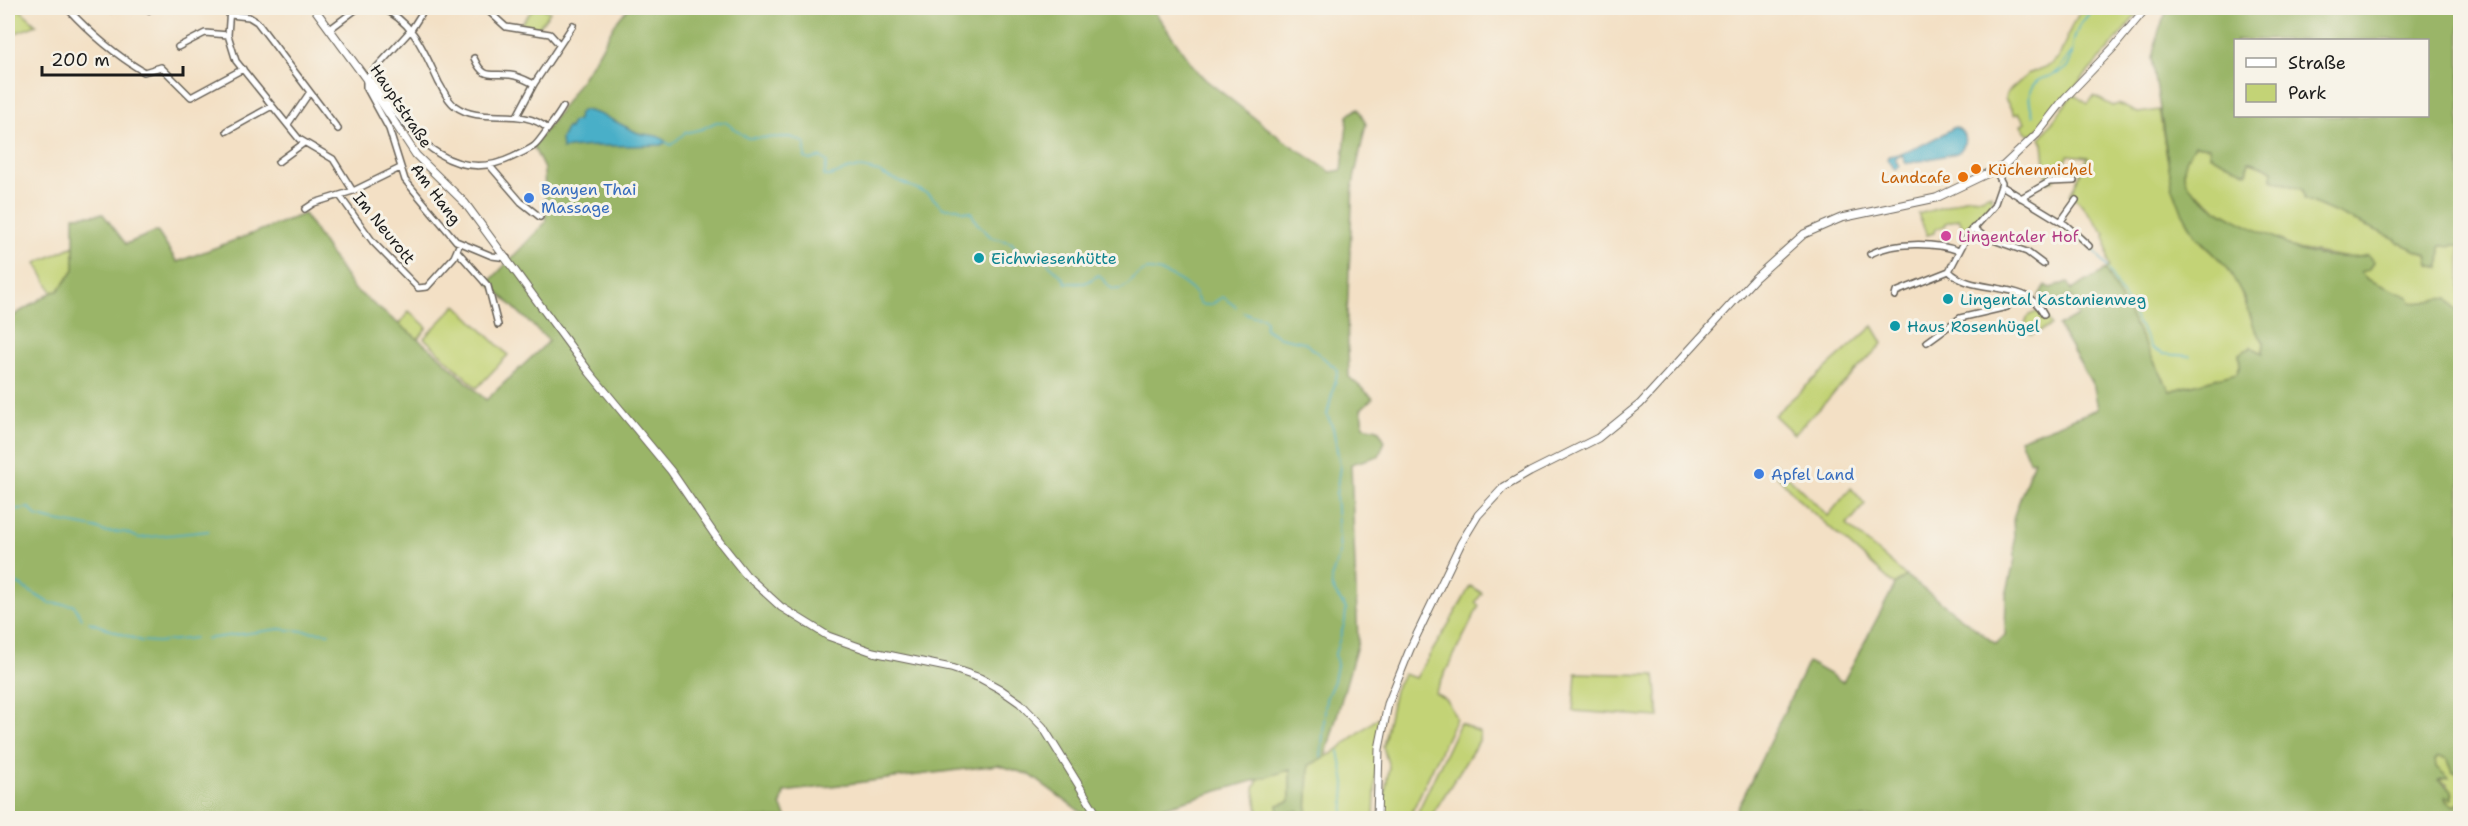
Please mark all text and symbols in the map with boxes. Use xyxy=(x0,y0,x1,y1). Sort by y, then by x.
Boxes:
scale bar xyxy=(42,39,183,77)
legend xyxy=(2234,39,2429,117)
text: 200 m xyxy=(51,48,110,72)
text: Straße xyxy=(2288,51,2346,75)
street label: Hauptstraße xyxy=(365,60,437,152)
text: Park xyxy=(2288,81,2327,105)
street label: Am Hang xyxy=(406,159,466,229)
place label: Küchenmichel xyxy=(1988,159,2093,180)
marker: Küchenmichel xyxy=(1969,162,1983,176)
place label: Landcafe xyxy=(1881,167,1951,188)
marker: Landcafe xyxy=(1956,170,1970,184)
place label: Banyen Thai Massage xyxy=(541,179,637,218)
street label: Im Neurott xyxy=(348,187,420,269)
marker: Banyen Thai Massage xyxy=(522,191,536,205)
place label: Lingentaler Hof xyxy=(1958,226,2080,247)
marker: Lingentaler Hof xyxy=(1939,229,1953,243)
place label: Eichwiesenhütte xyxy=(991,248,1117,269)
marker: Eichwiesenhütte xyxy=(972,251,986,265)
place label: Lingental Kastanienweg xyxy=(1960,289,2146,310)
marker: Lingental Kastanienweg xyxy=(1941,292,1955,306)
place label: Haus Rosenhügel xyxy=(1907,316,2040,337)
marker: Haus Rosenhügel xyxy=(1888,319,1902,333)
place label: Apfel Land xyxy=(1771,464,1854,485)
marker: Apfel Land xyxy=(1752,467,1766,481)

